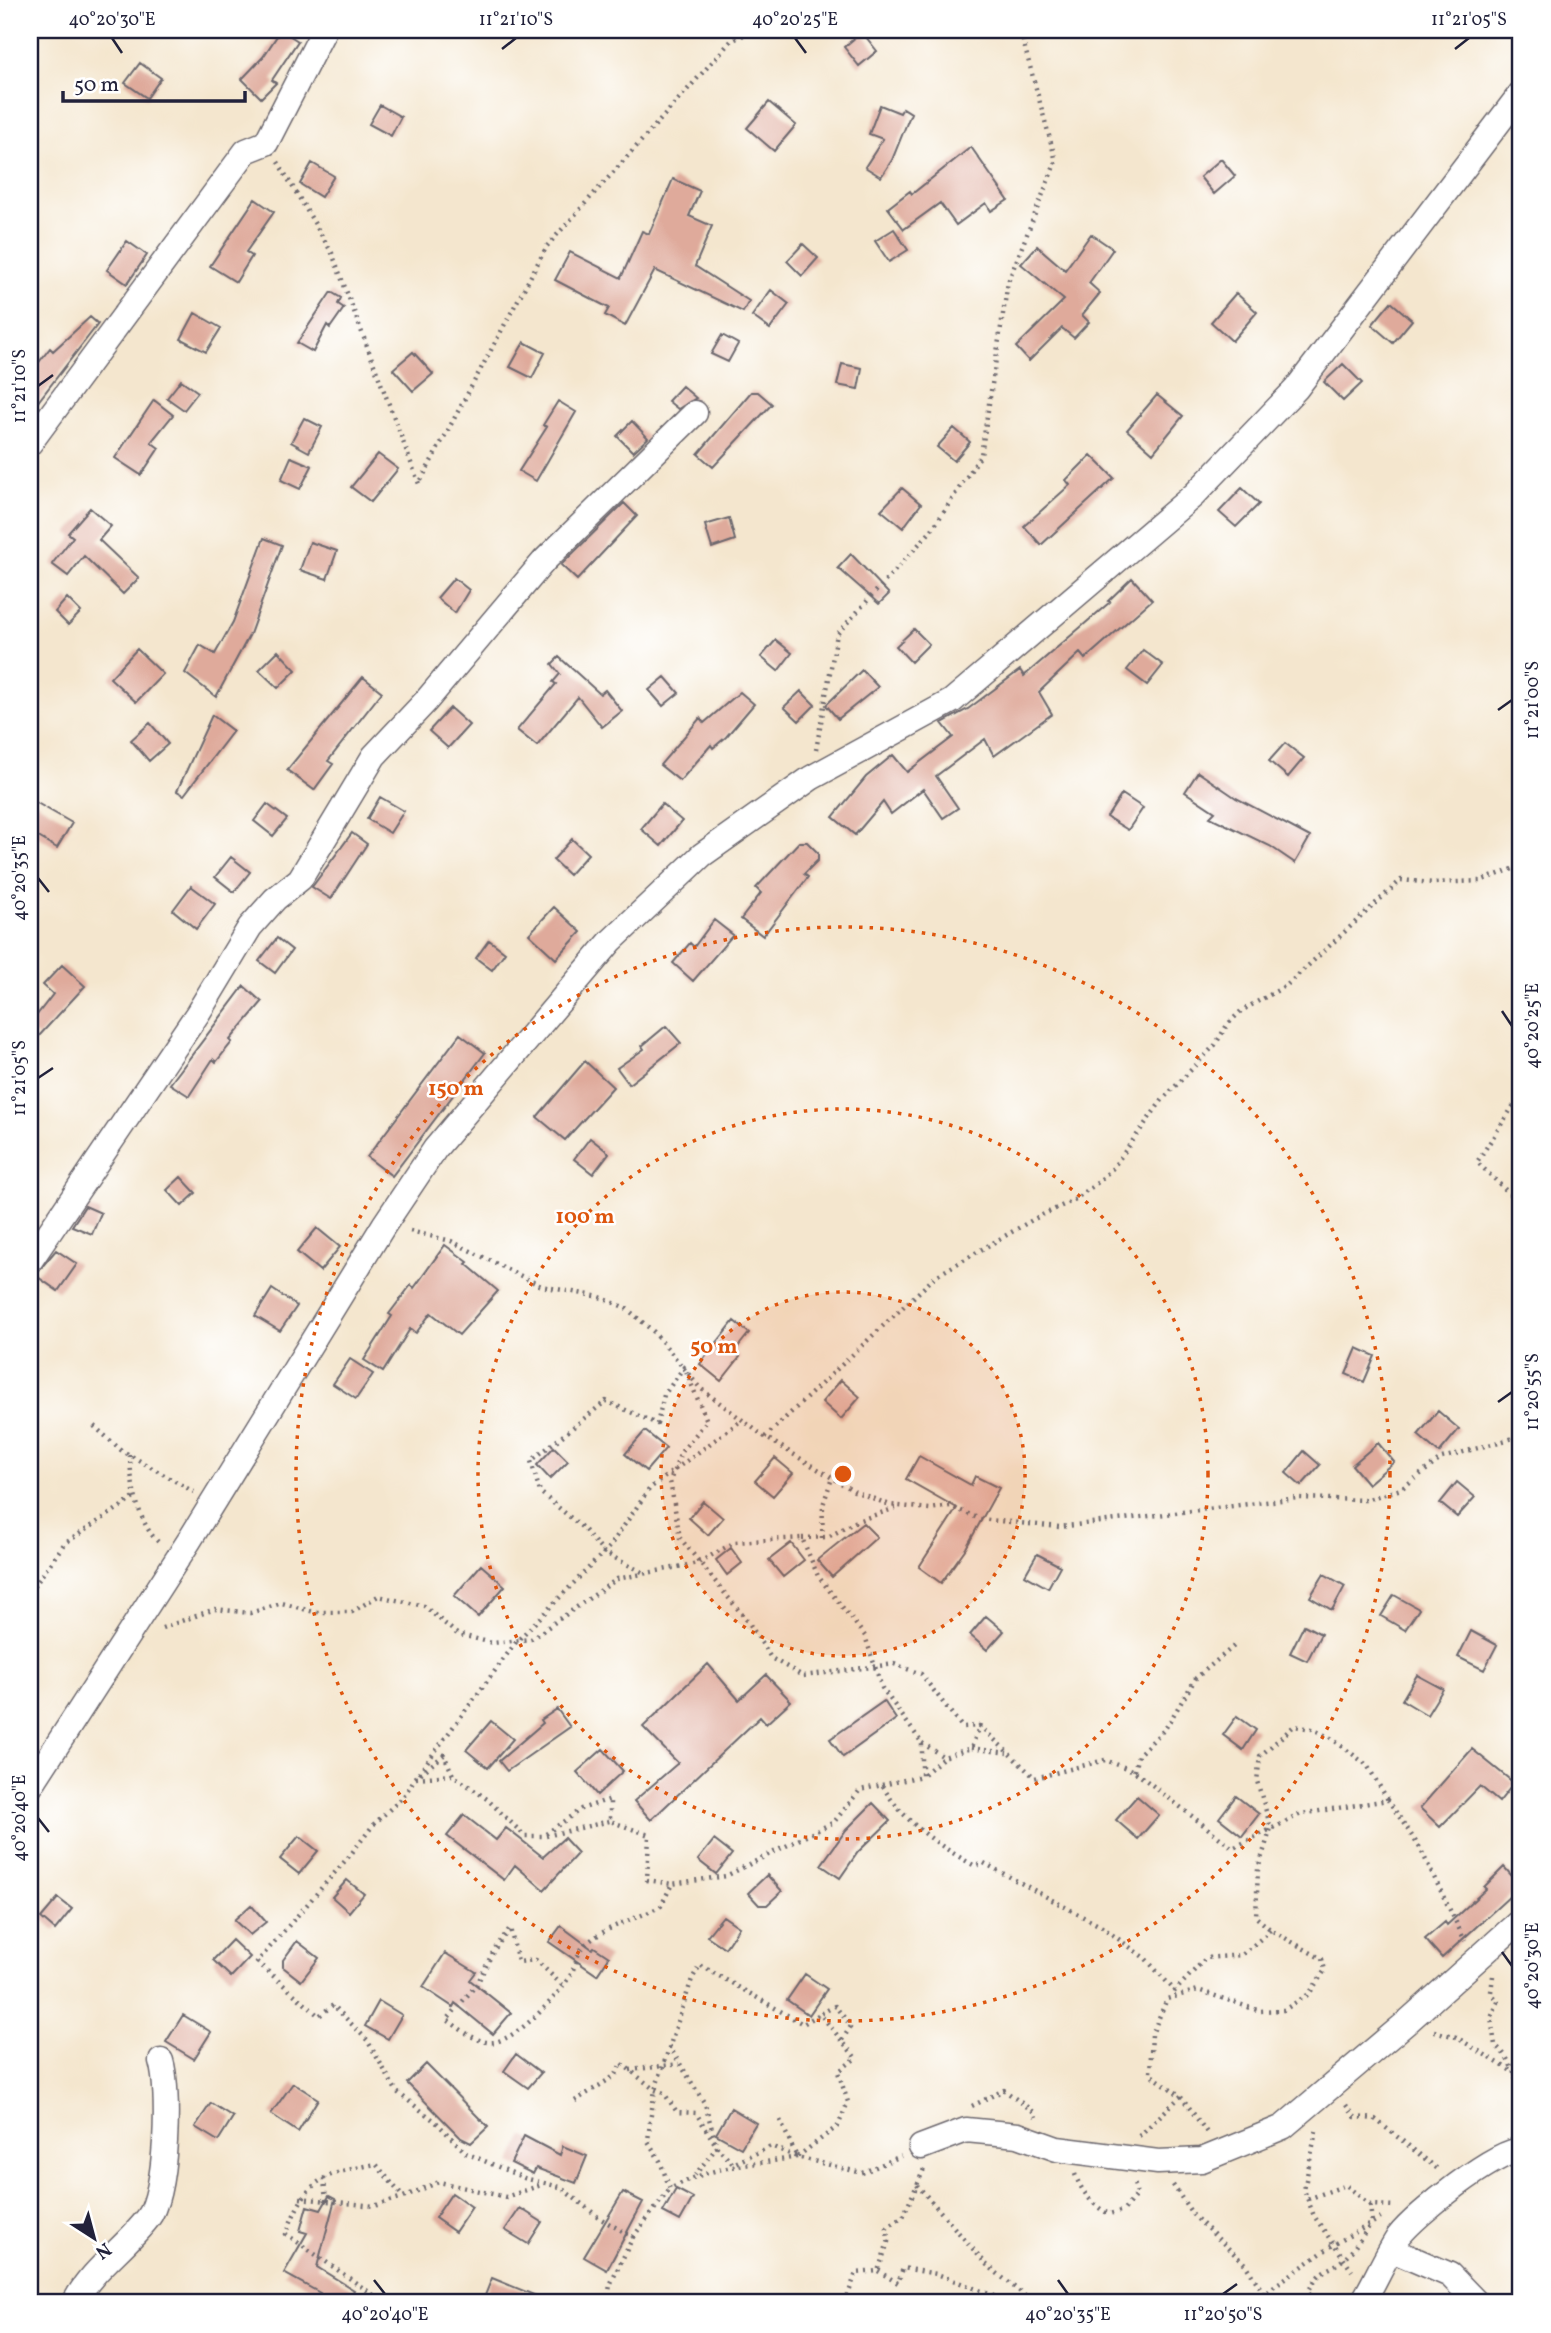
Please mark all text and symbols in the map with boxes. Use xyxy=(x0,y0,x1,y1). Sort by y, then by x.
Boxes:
text: 40°20'30"E xyxy=(68,8,156,33)
text: 11°21'10"S xyxy=(479,8,553,33)
text: 40°20'25"E xyxy=(752,8,838,33)
text: 11°21'05"S xyxy=(1431,8,1507,33)
scale bar xyxy=(63,60,245,104)
text: 50 m xyxy=(74,71,119,100)
text: 11°21'10"S xyxy=(8,349,33,423)
text: 11°21'00"S xyxy=(1521,661,1546,739)
text: 40°20'35"E xyxy=(8,835,33,921)
text: 40°20'25"E xyxy=(1521,983,1546,1069)
text: 11°21'05"S xyxy=(8,1040,33,1116)
text: 150 m xyxy=(428,1075,484,1104)
text: 100 m xyxy=(555,1203,615,1232)
text: 50 m xyxy=(690,1333,738,1362)
text: 11°20'55"S xyxy=(1521,1353,1546,1431)
centre of rings xyxy=(831,1462,855,1486)
text: 40°20'40"E xyxy=(8,1774,33,1862)
text: 40°20'30"E xyxy=(1521,1922,1546,2010)
north arrow xyxy=(60,2204,130,2274)
text: N xyxy=(89,2236,116,2265)
text: 40°20'40"E xyxy=(341,2303,429,2328)
text: 40°20'35"E xyxy=(1025,2303,1111,2328)
text: 11°20'50"S xyxy=(1183,2303,1263,2328)

